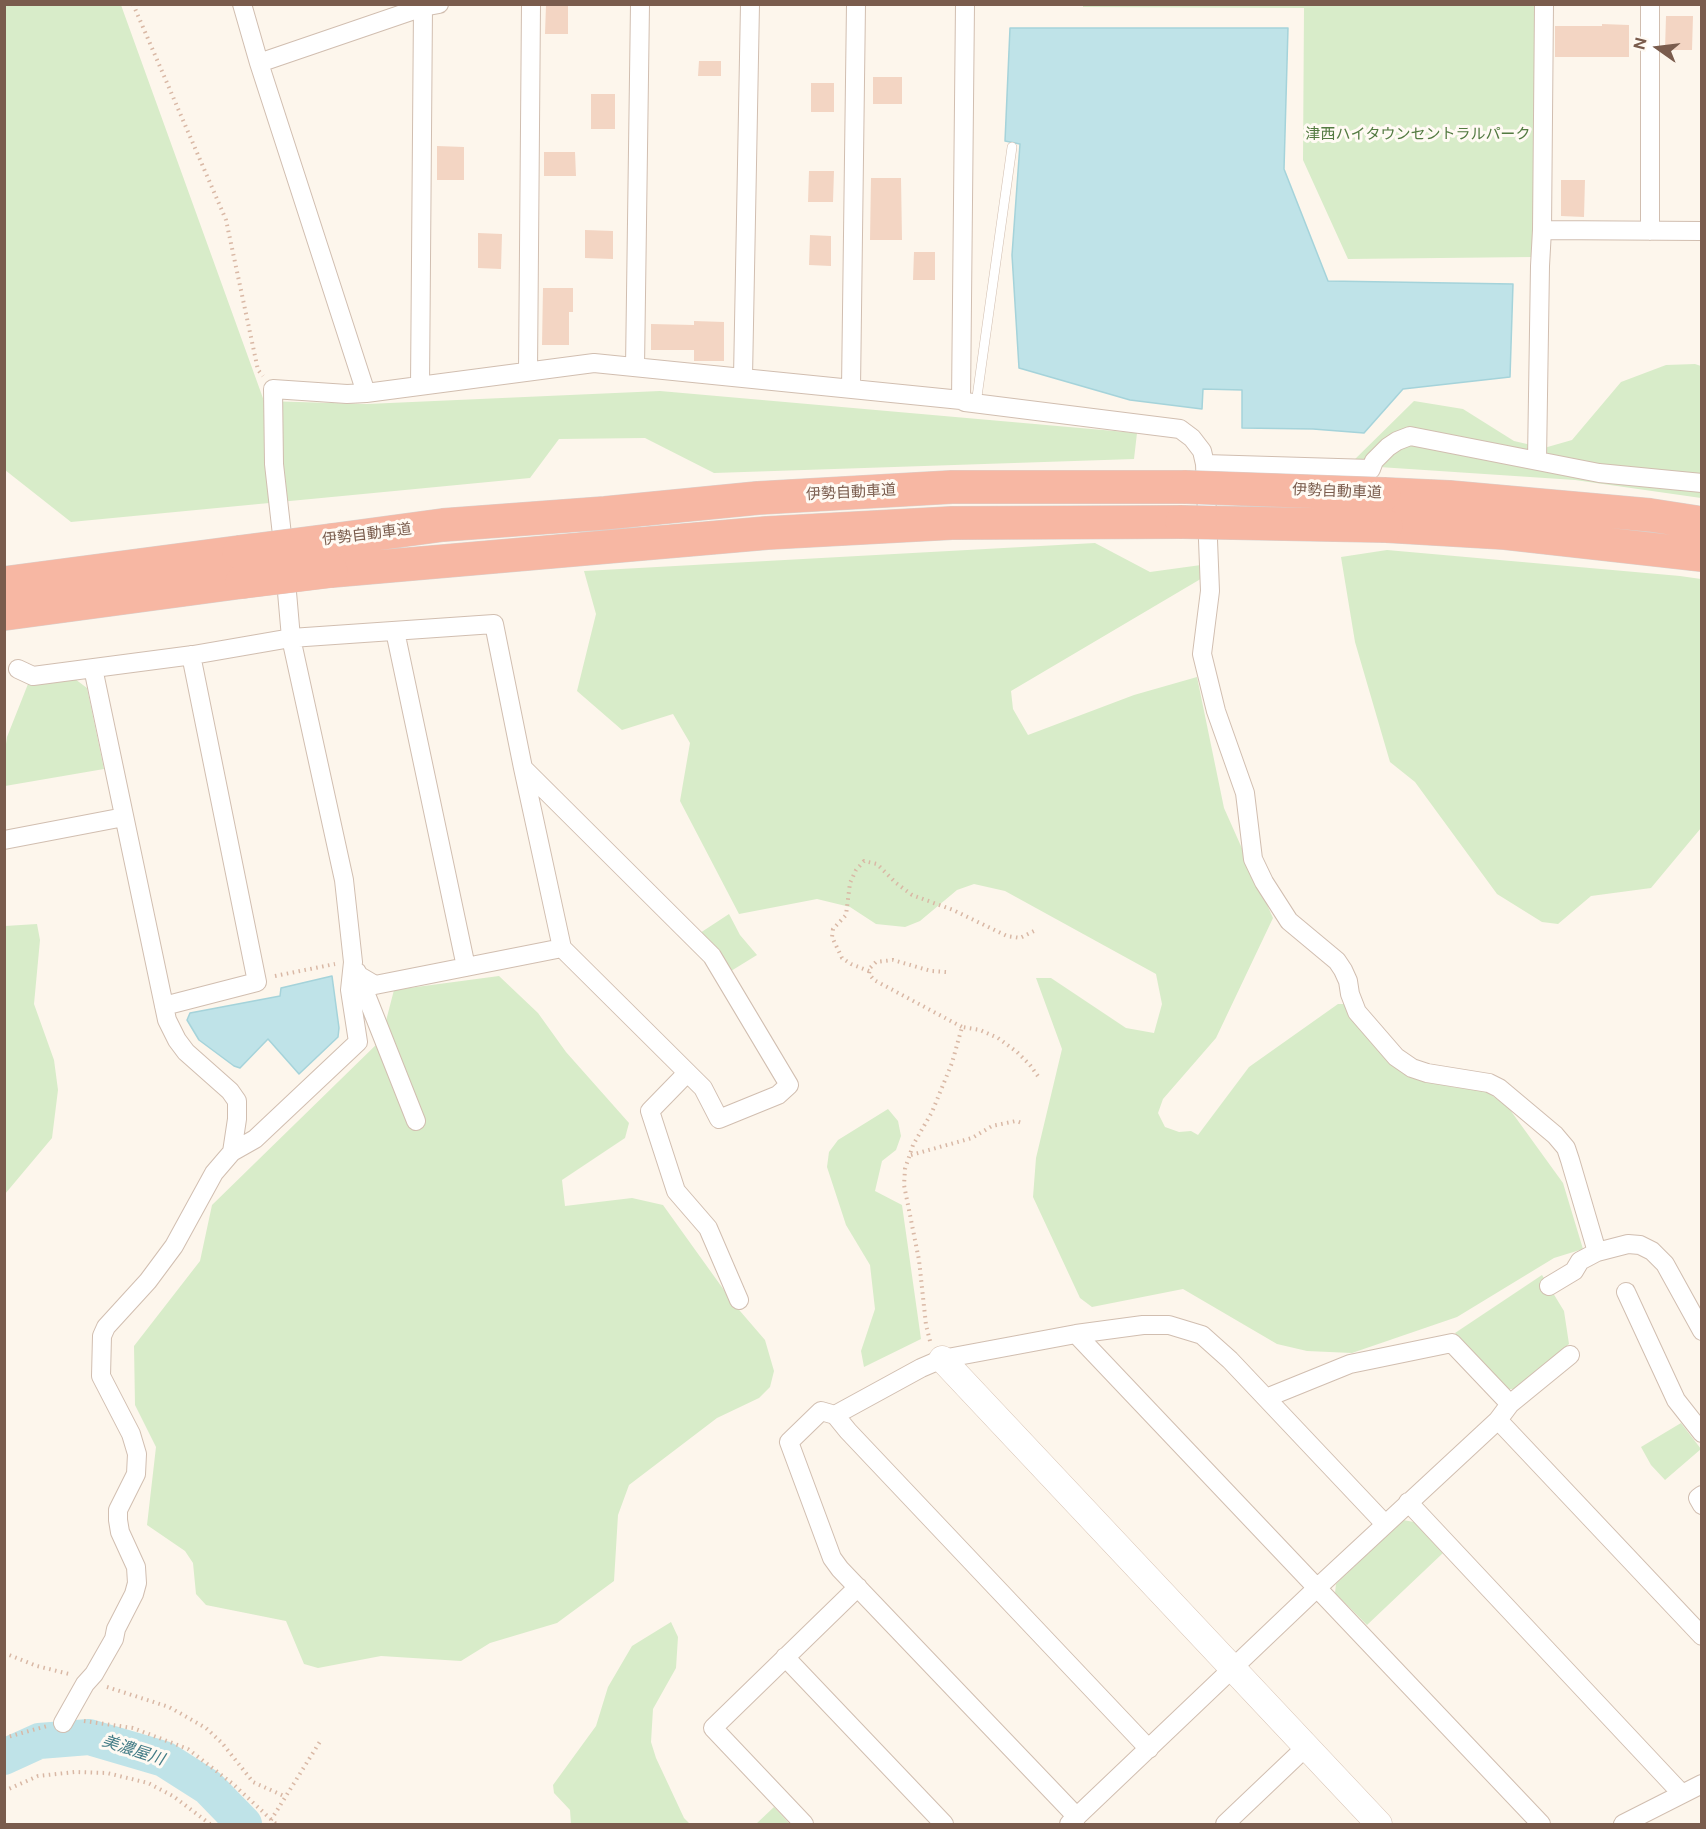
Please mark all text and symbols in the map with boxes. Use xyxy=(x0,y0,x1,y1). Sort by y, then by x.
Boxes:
north arrow xyxy=(1628,18,1688,78)
text: N xyxy=(1628,35,1652,52)
park label: 津西ハイタウンセントラルパーク xyxy=(1306,126,1530,144)
street label: 伊勢自動車道 xyxy=(1292,481,1382,503)
street label: 伊勢自動車道 xyxy=(806,482,896,504)
street label: 伊勢自動車道 xyxy=(321,521,413,549)
water label: 美濃屋川 xyxy=(100,1732,166,1770)

